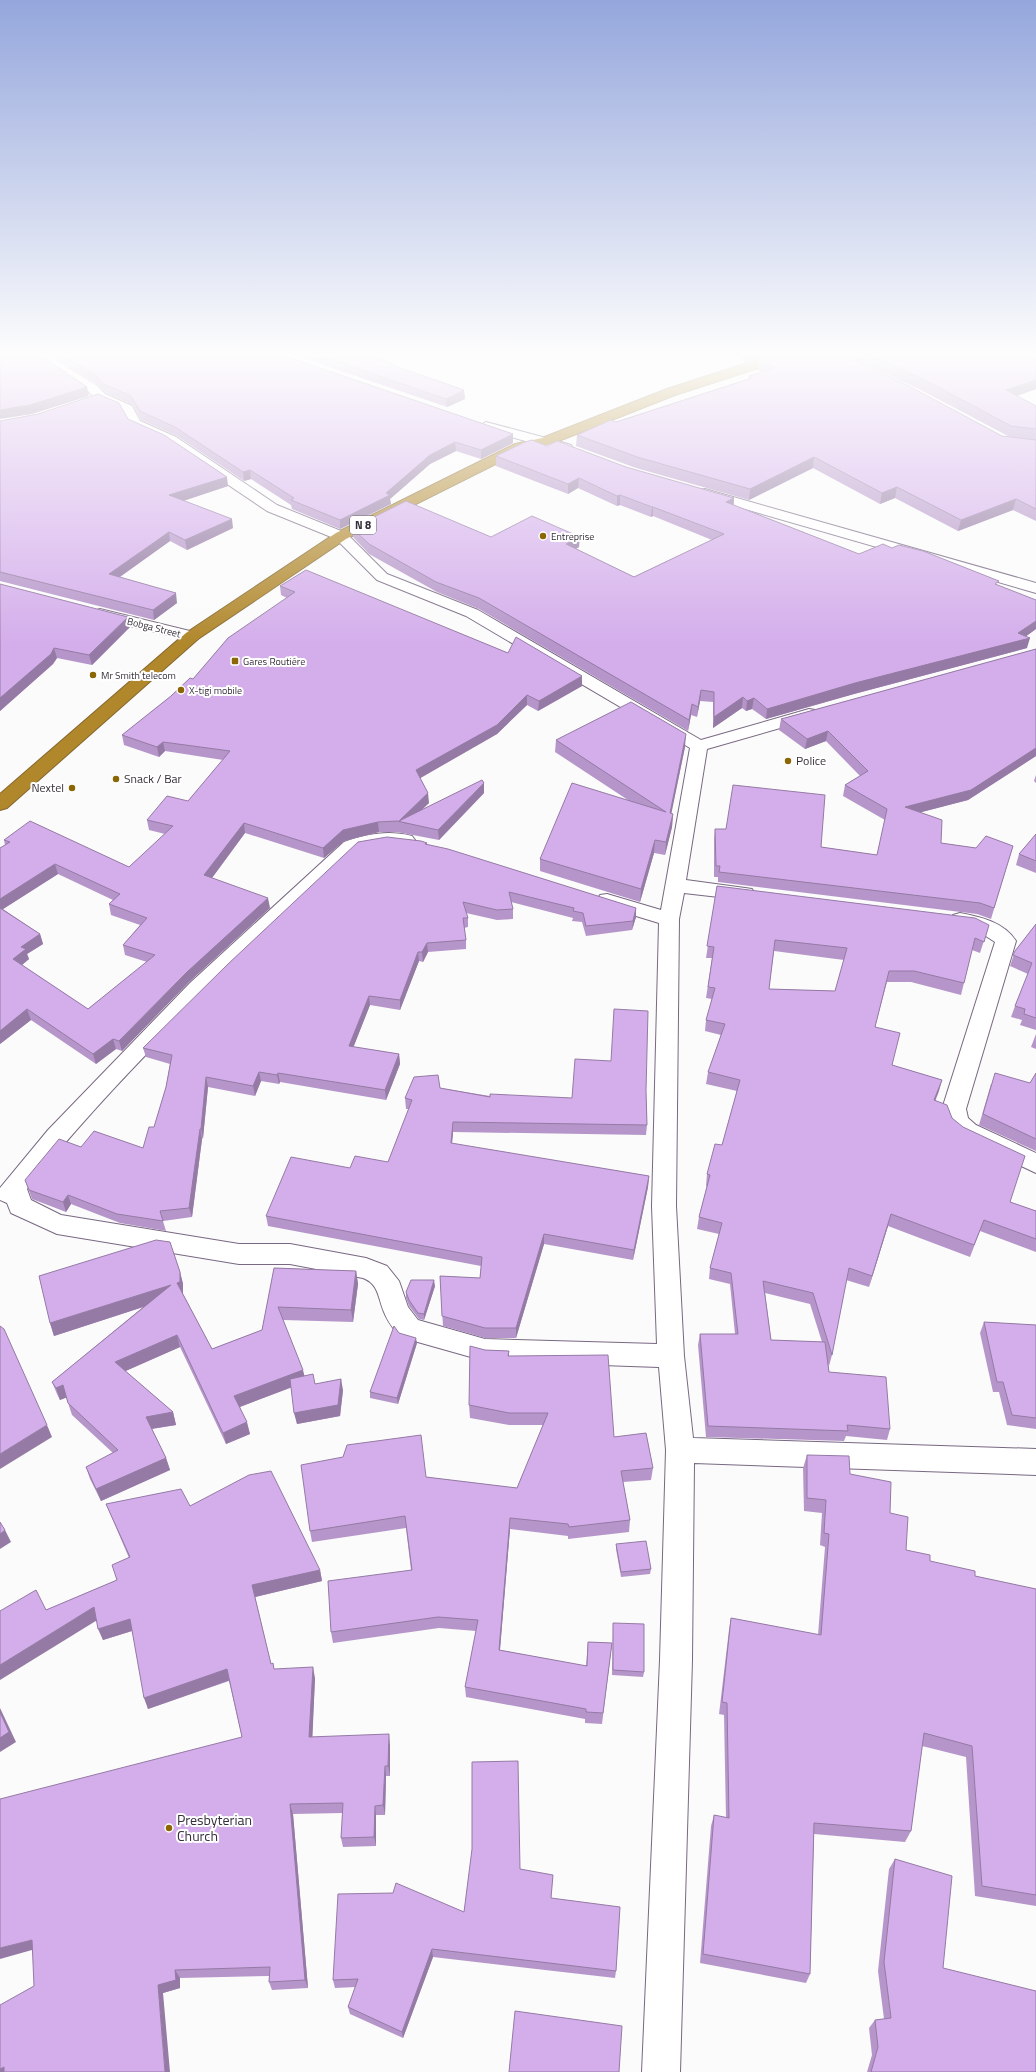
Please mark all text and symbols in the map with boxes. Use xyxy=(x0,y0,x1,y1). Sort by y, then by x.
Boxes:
road number: N 8 xyxy=(350,516,376,534)
place label: Entreprise xyxy=(551,529,594,544)
marker: Entreprise xyxy=(538,531,548,541)
street label: Bobga Street xyxy=(125,614,183,642)
place label: Gares Routiére xyxy=(243,654,305,669)
marker: Gares Routiére xyxy=(230,656,240,666)
place label: Mr Smith telecom xyxy=(101,668,176,683)
marker: Mr Smith telecom xyxy=(88,670,98,680)
place label: X-tigi mobile xyxy=(189,683,242,698)
marker: X-tigi mobile xyxy=(176,685,186,695)
place label: Police xyxy=(796,751,826,770)
marker: Police xyxy=(783,756,793,766)
place label: Snack / Bar xyxy=(124,769,182,788)
marker: Snack / Bar xyxy=(111,774,121,784)
place label: Nextel xyxy=(31,778,64,797)
marker: Nextel xyxy=(67,783,77,793)
place label: Presbyterian Church xyxy=(177,1809,252,1846)
marker: Presbyterian Church xyxy=(164,1823,174,1833)

